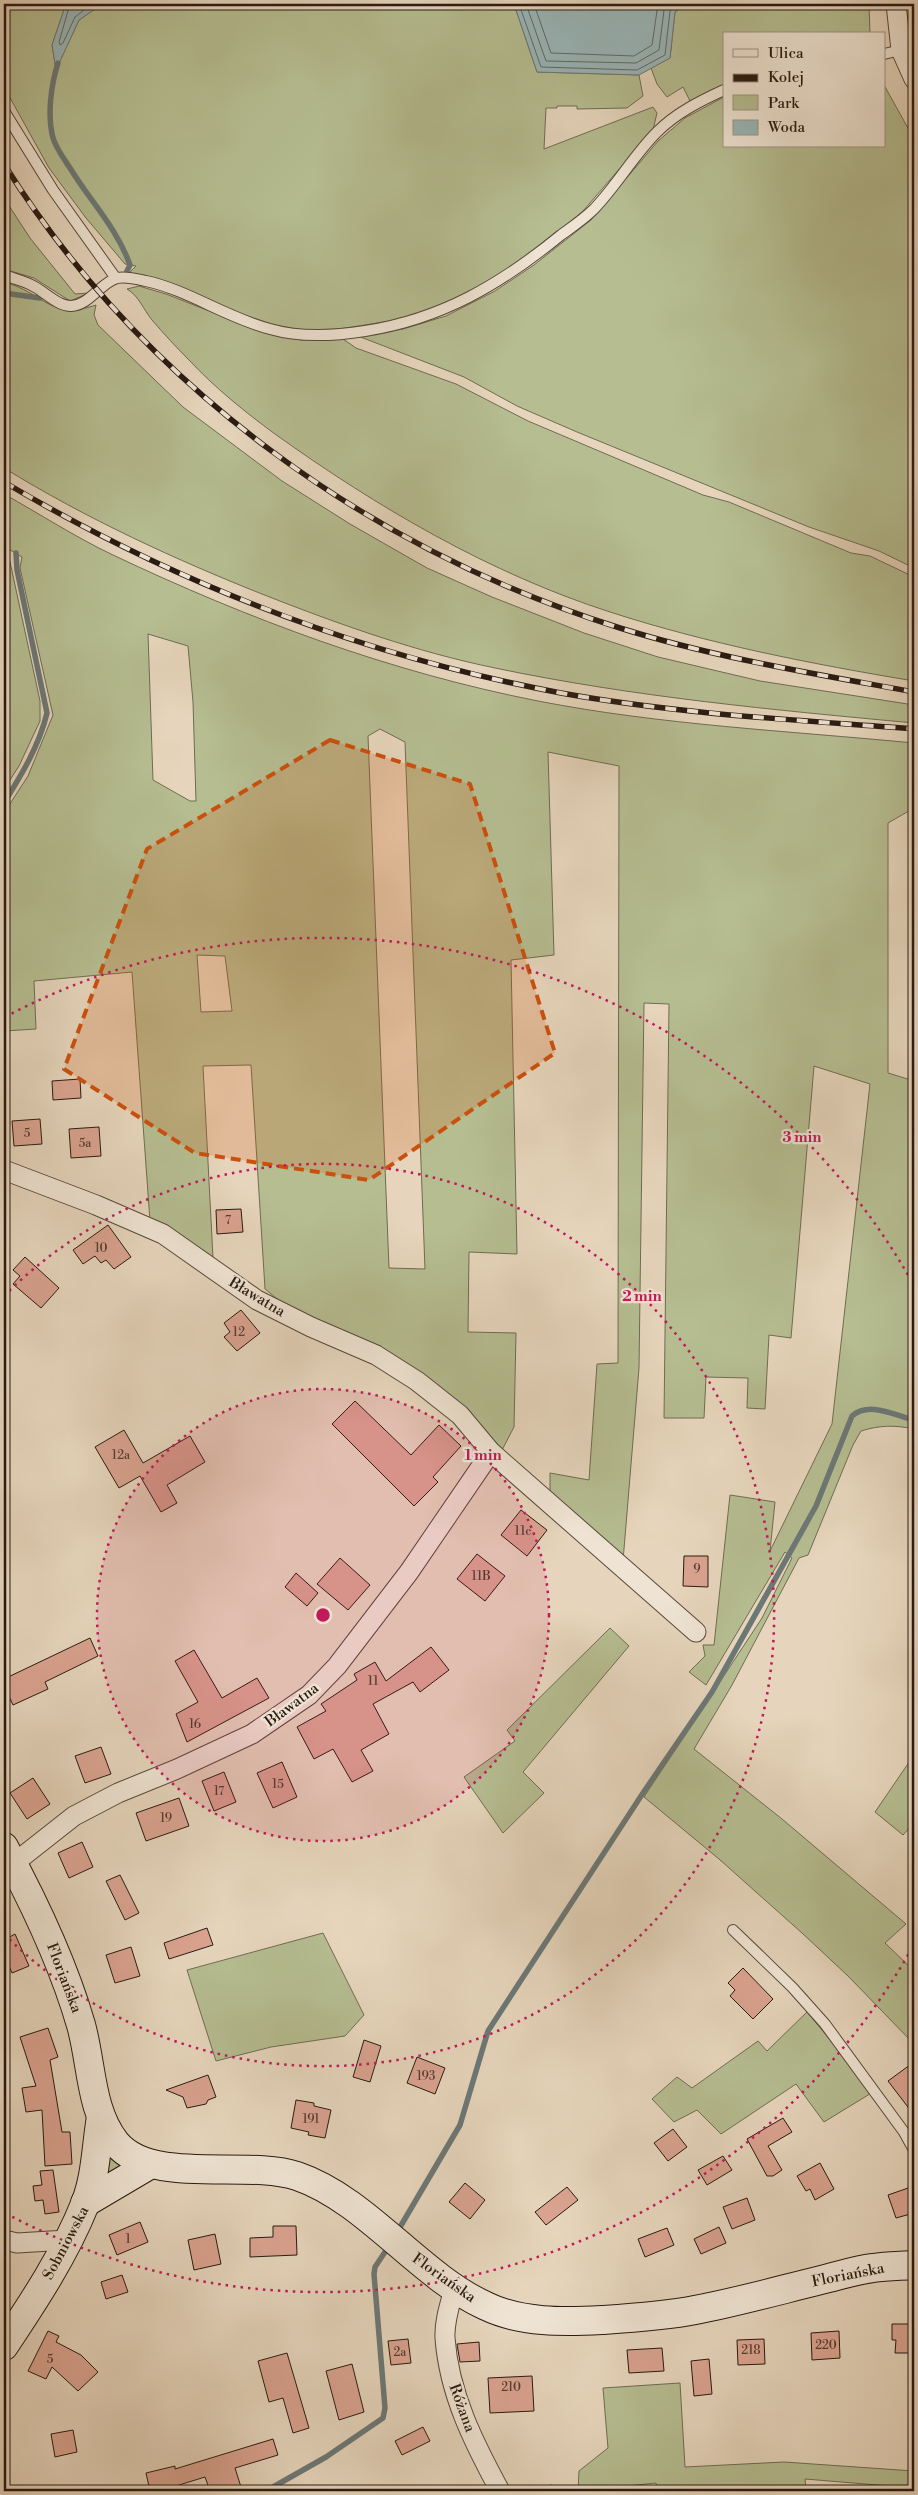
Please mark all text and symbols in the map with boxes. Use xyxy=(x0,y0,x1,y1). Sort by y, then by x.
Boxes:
legend xyxy=(723,32,886,148)
text: Ulica xyxy=(768,44,804,63)
text: Kolej xyxy=(768,68,804,87)
text: Park xyxy=(768,94,800,113)
text: Woda xyxy=(767,118,806,137)
house number: 5 xyxy=(24,1126,31,1141)
text: 3 min xyxy=(782,1128,822,1147)
house number: 5a xyxy=(79,1136,92,1151)
house number: 7 xyxy=(225,1213,231,1228)
house number: 10 xyxy=(95,1241,107,1256)
street label: Bławatna xyxy=(225,1272,289,1321)
text: 2 min xyxy=(622,1287,662,1306)
house number: 12 xyxy=(233,1325,245,1340)
text: 1 min xyxy=(464,1446,502,1465)
house number: 12a xyxy=(112,1448,131,1463)
house number: 11c xyxy=(515,1524,531,1539)
house number: 9 xyxy=(693,1562,701,1577)
house number: 11B xyxy=(471,1569,491,1584)
centre of rings xyxy=(314,1606,332,1624)
house number: 11 xyxy=(368,1674,379,1689)
street label: Bławatna xyxy=(261,1678,323,1732)
house number: 16 xyxy=(189,1717,201,1732)
house number: 15 xyxy=(272,1777,284,1792)
house number: 17 xyxy=(214,1784,224,1799)
house number: 19 xyxy=(160,1811,172,1826)
street label: Floriańska xyxy=(42,1940,86,2016)
house number: 193 xyxy=(417,2069,436,2084)
house number: 191 xyxy=(303,2112,320,2127)
street label: Sobniowska xyxy=(39,2203,94,2283)
house number: 1 xyxy=(125,2232,131,2247)
street label: Floriańska xyxy=(408,2249,480,2307)
street label: Floriańska xyxy=(810,2259,886,2291)
house number: 220 xyxy=(815,2338,837,2353)
house number: 218 xyxy=(741,2343,761,2358)
house number: 2a xyxy=(394,2345,407,2360)
house number: 5 xyxy=(47,2352,54,2367)
house number: 210 xyxy=(501,2380,521,2395)
street label: Różana xyxy=(445,2381,480,2435)

